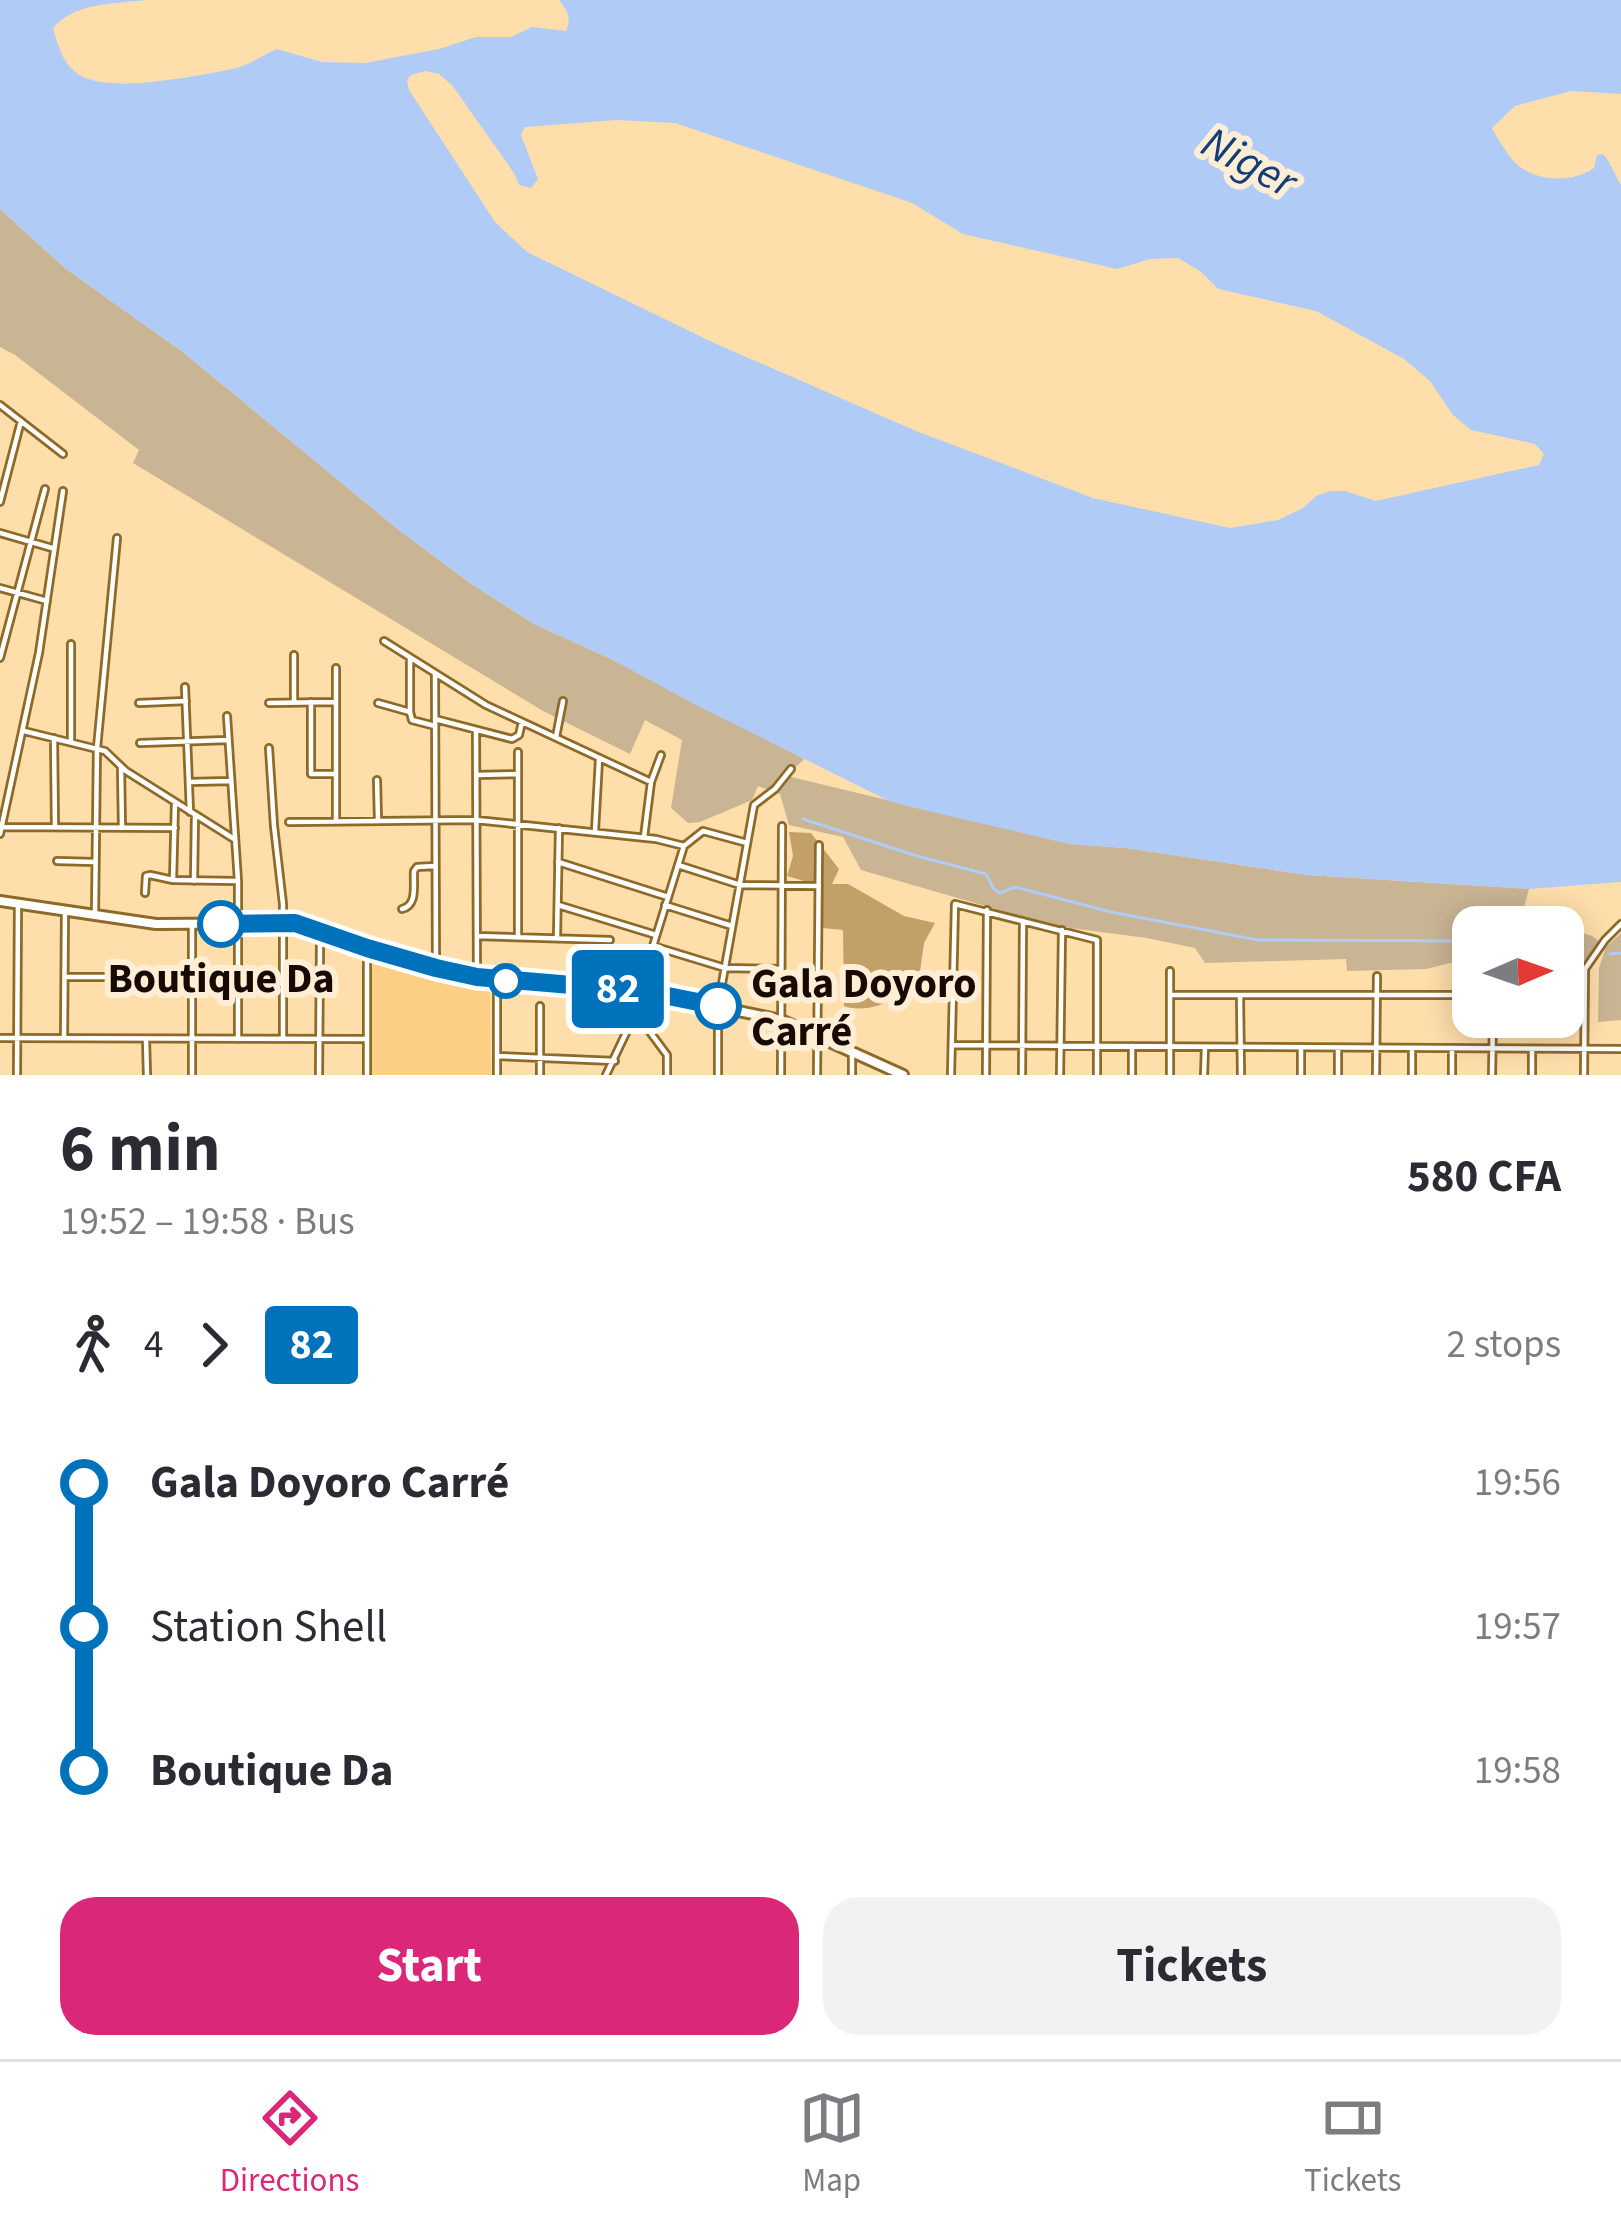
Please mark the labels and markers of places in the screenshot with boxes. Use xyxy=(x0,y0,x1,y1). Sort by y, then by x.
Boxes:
marker: Boutique Da xyxy=(199,902,243,946)
place label: Boutique Da xyxy=(107,949,335,1009)
place label: Gala Doyoro Carré xyxy=(751,954,977,1062)
unlabelled marker xyxy=(490,965,522,997)
marker: Gala Doyoro Carré xyxy=(696,984,740,1028)

